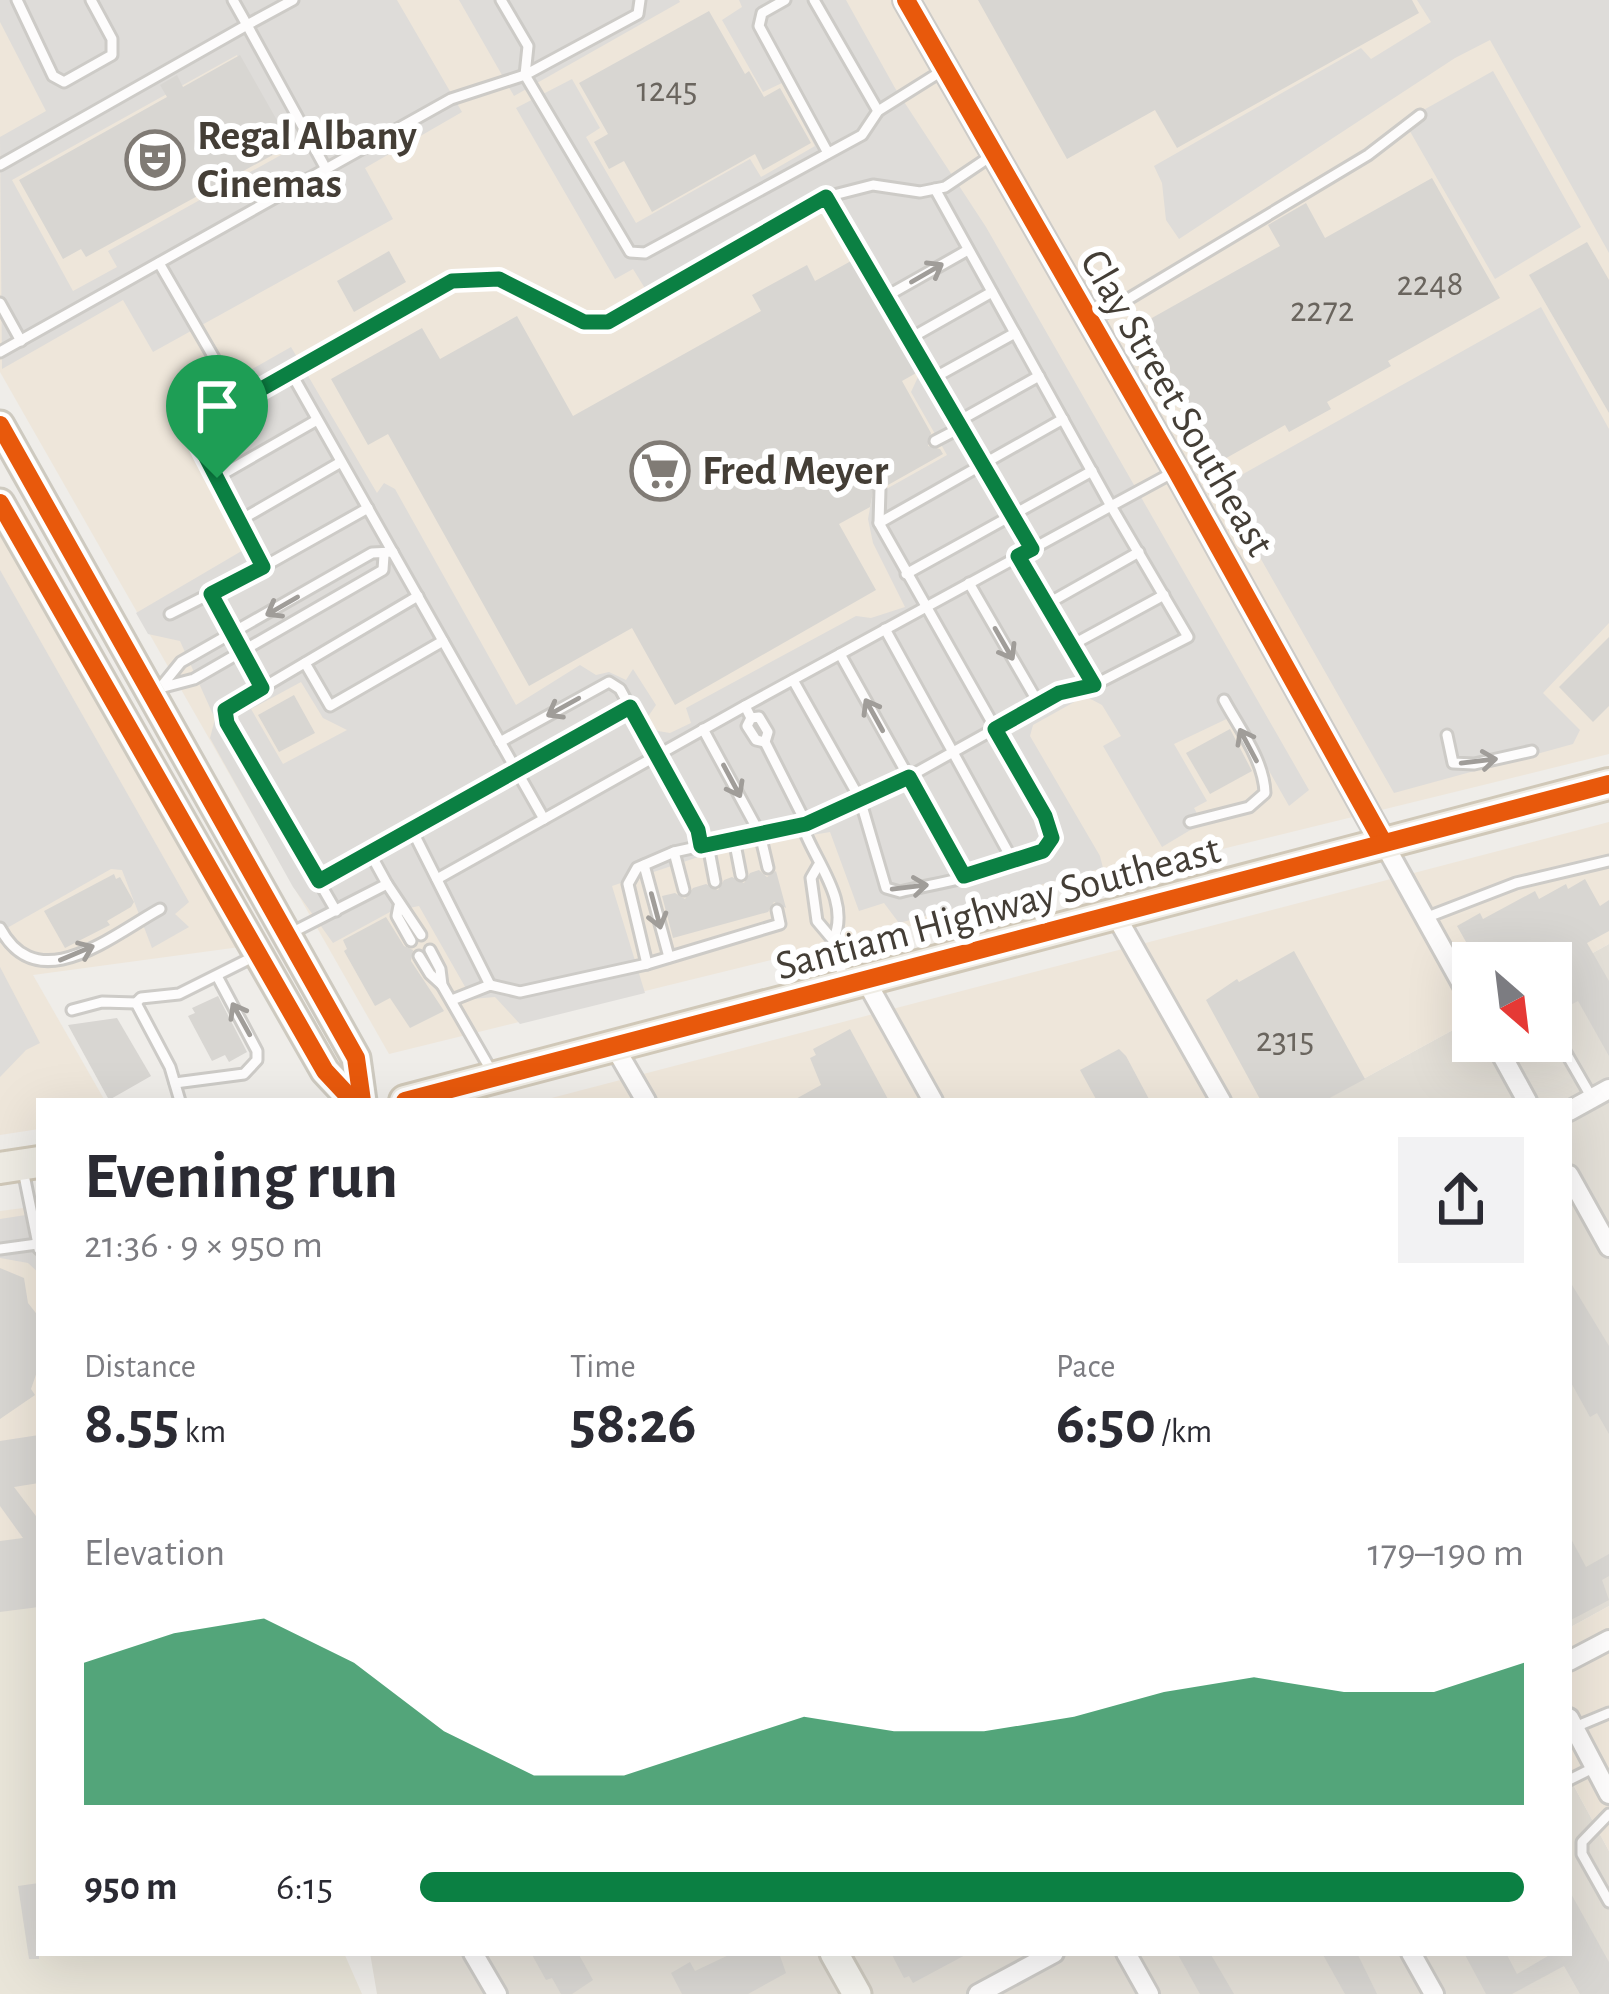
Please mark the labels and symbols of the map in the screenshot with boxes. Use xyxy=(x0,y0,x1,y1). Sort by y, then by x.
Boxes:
house number: 1245 xyxy=(636,72,698,108)
place label: Regal Albany Cinemas xyxy=(197,115,417,205)
theatre icon: Regal Albany Cinemas xyxy=(124,129,186,191)
street label: Clay Street Southeast xyxy=(1072,243,1282,563)
one-way arrow xyxy=(908,261,943,285)
house number: 2248 xyxy=(1396,266,1464,302)
house number: 2272 xyxy=(1290,292,1354,328)
pin xyxy=(166,355,268,478)
supermarket icon: Fred Meyer xyxy=(629,440,691,502)
place label: Fred Meyer xyxy=(702,450,889,492)
one-way arrow xyxy=(265,594,300,618)
one-way arrow xyxy=(992,626,1016,661)
one-way arrow xyxy=(547,696,582,719)
one-way arrow xyxy=(862,699,886,734)
one-way arrow xyxy=(1236,729,1259,764)
one-way arrow xyxy=(1458,749,1497,771)
one-way arrow xyxy=(721,763,744,798)
street label: Santiam Highway Southeast xyxy=(771,828,1225,988)
one-way arrow xyxy=(889,875,928,898)
one-way arrow xyxy=(647,891,669,929)
one-way arrow xyxy=(58,941,95,962)
north arrow xyxy=(1452,942,1572,1062)
one-way arrow xyxy=(229,1003,252,1038)
house number: 2315 xyxy=(1256,1022,1314,1058)

